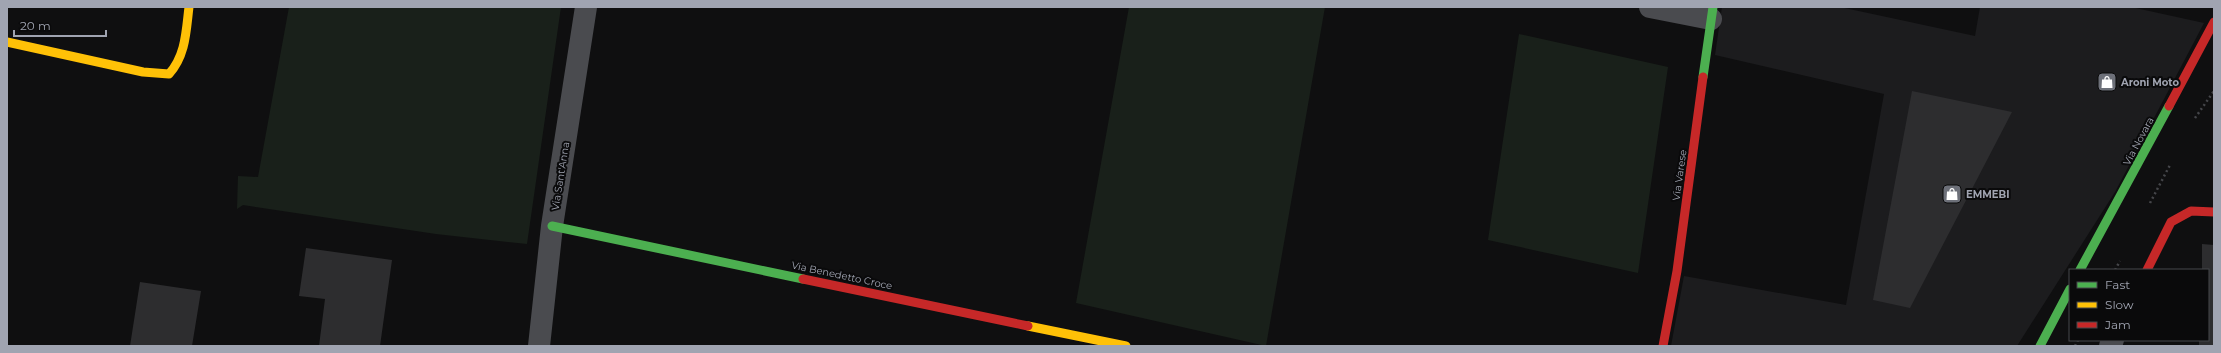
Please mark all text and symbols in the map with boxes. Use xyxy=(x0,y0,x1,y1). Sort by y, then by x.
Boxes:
scale bar xyxy=(14,12,106,38)
text: 20 m xyxy=(20,18,51,33)
shop icon: Aroni Moto xyxy=(2096,71,2118,93)
place label: Aroni Moto xyxy=(2120,76,2179,89)
street label: Via Novara xyxy=(2120,115,2157,168)
street label: Via Sant'Anna xyxy=(549,141,572,211)
street label: Via Varese xyxy=(1669,149,1689,201)
shop icon: EMMEBI xyxy=(1941,183,1963,205)
place label: EMMEBI xyxy=(1966,188,2009,201)
street label: Via Benedetto Croce xyxy=(790,258,893,293)
legend xyxy=(2069,269,2209,341)
text: Fast xyxy=(2105,277,2130,292)
text: Slow xyxy=(2105,297,2134,312)
text: Jam xyxy=(2104,317,2131,332)

